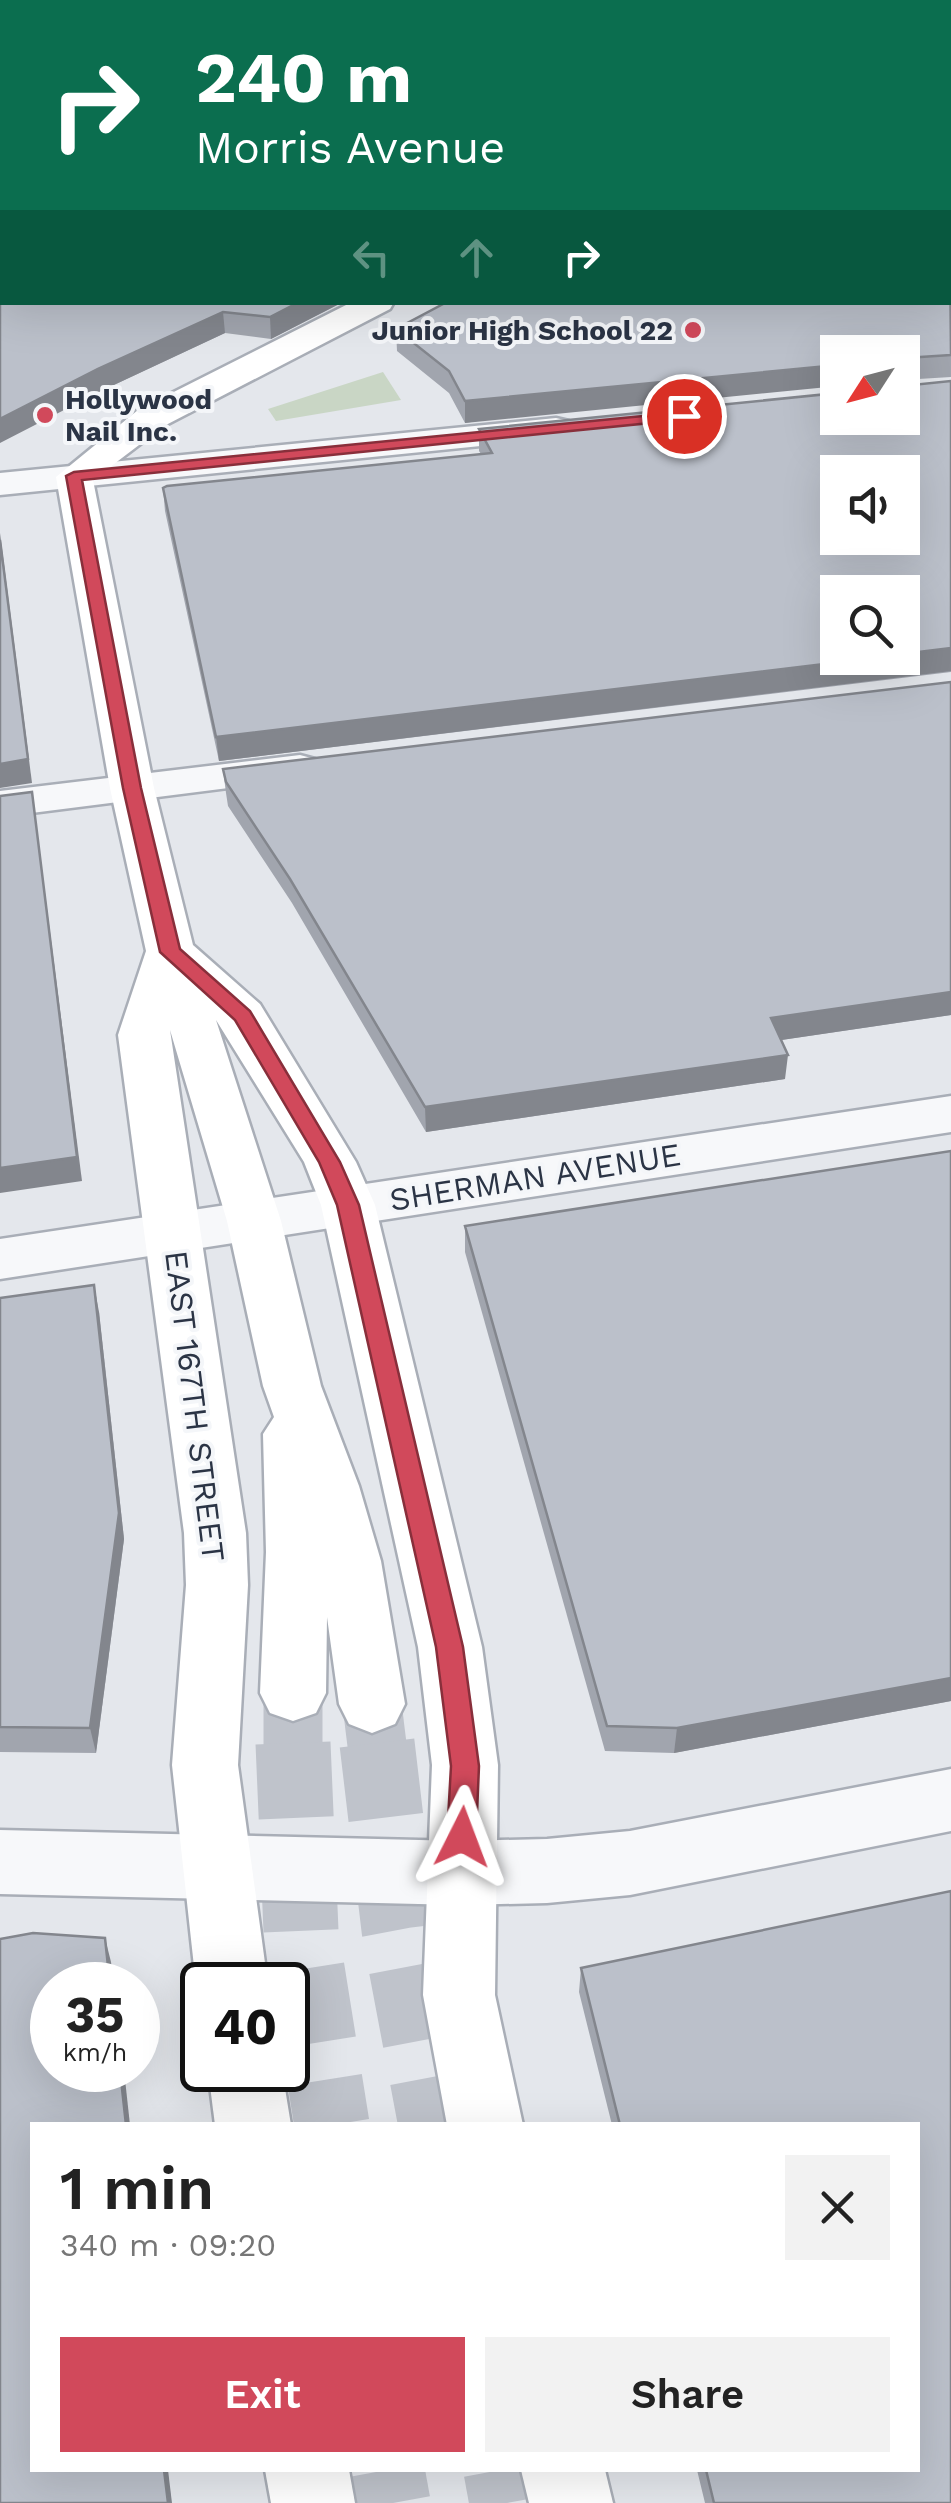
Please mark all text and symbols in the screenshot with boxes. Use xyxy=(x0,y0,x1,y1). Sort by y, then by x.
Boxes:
text: 240 m xyxy=(195,37,412,119)
icon: right xyxy=(30,40,160,170)
text: Morris Avenue xyxy=(195,121,505,174)
icon: left xyxy=(344,230,399,285)
icon: ahead xyxy=(449,230,504,285)
icon: right xyxy=(554,230,609,285)
place label: Junior High School 22 xyxy=(372,314,673,347)
marker: Junior High School 22 xyxy=(682,319,704,341)
north arrow xyxy=(820,335,920,435)
map controls xyxy=(820,335,920,675)
pin xyxy=(642,374,727,459)
place label: Hollywood Nail Inc. xyxy=(65,383,212,448)
icon: arrive xyxy=(657,389,712,444)
marker: Hollywood Nail Inc. xyxy=(34,404,56,426)
button: sound xyxy=(820,455,920,555)
button: search xyxy=(820,575,920,675)
street label: SHERMAN AVENUE xyxy=(387,1135,683,1219)
street label: EAST 167TH STREET xyxy=(157,1248,233,1564)
position arrow xyxy=(410,1785,514,1889)
speed limit sign: 40 xyxy=(180,1962,310,2092)
text: 35 xyxy=(66,1985,124,2044)
text: km/h xyxy=(63,2038,127,2067)
text: 1 min xyxy=(60,2153,214,2224)
button: close xyxy=(785,2155,890,2260)
text: 340 m · 09:20 xyxy=(60,2226,276,2264)
button: Exit xyxy=(60,2337,465,2452)
button: Share xyxy=(485,2337,890,2452)

